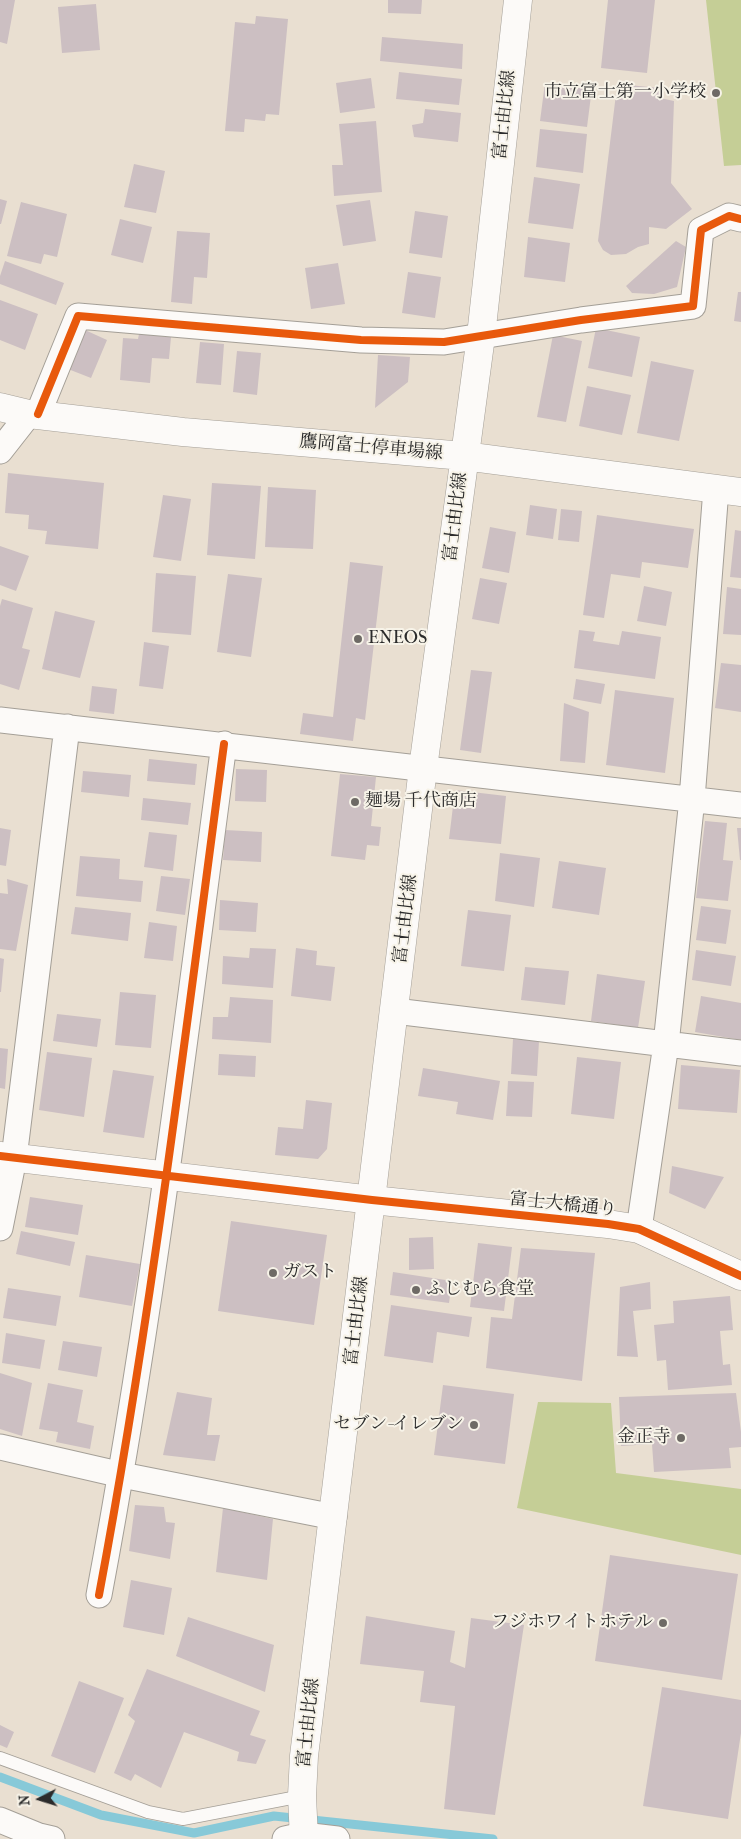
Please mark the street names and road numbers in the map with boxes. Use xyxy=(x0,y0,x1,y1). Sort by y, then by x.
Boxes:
street label: 富士由比線 xyxy=(490,69,520,161)
street label: 鷹岡富士停車場線 xyxy=(298,431,444,465)
street label: 富士由比線 xyxy=(440,471,472,563)
street label: 富士由比線 xyxy=(390,873,422,965)
street label: 富士大橋通り xyxy=(508,1189,618,1221)
street label: 富士由比線 xyxy=(341,1275,373,1367)
street label: 富士由比線 xyxy=(294,1677,324,1769)

